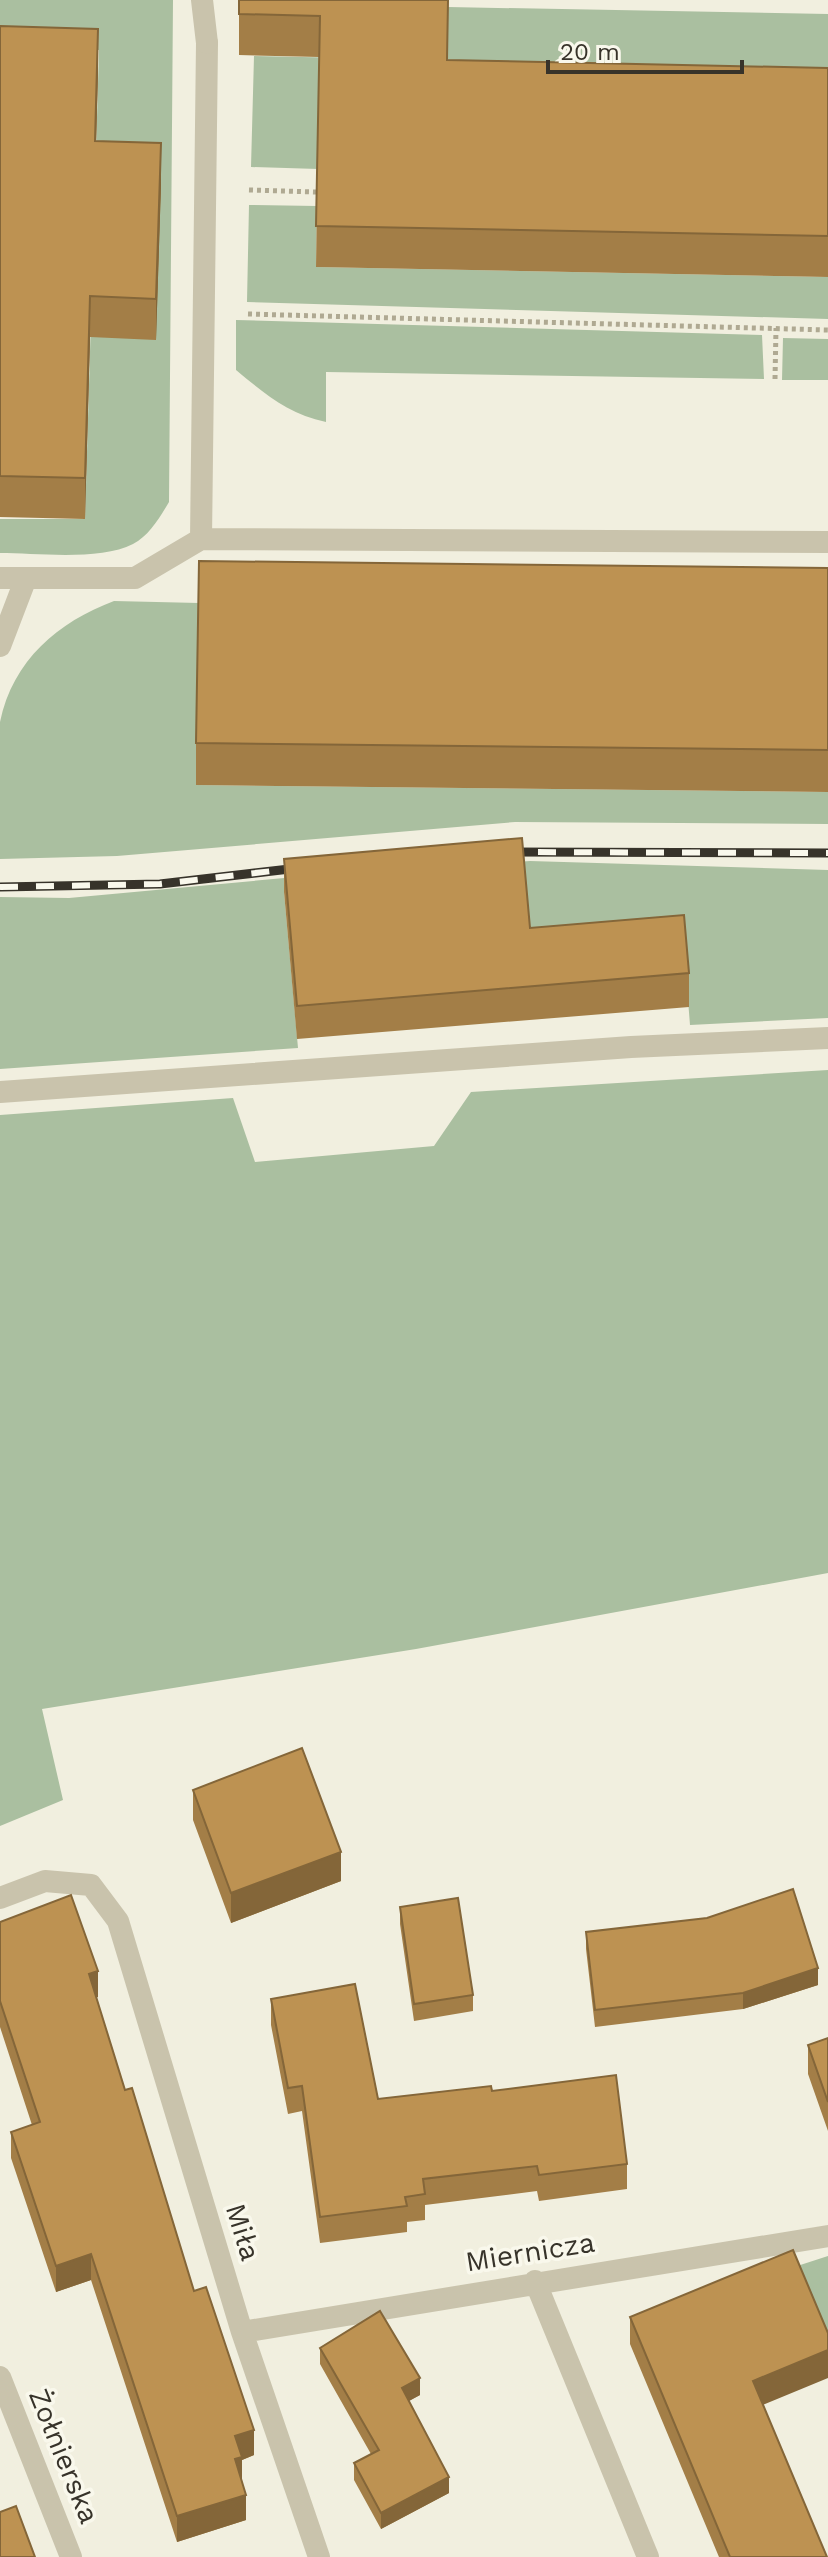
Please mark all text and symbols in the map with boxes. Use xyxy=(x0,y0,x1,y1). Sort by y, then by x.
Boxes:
scale bar xyxy=(548,24,742,74)
text: 20 m xyxy=(560,38,620,66)
street label: Miła xyxy=(219,2200,267,2265)
street label: Miernicza xyxy=(463,2225,597,2278)
street label: Żołnierska xyxy=(22,2384,106,2528)

